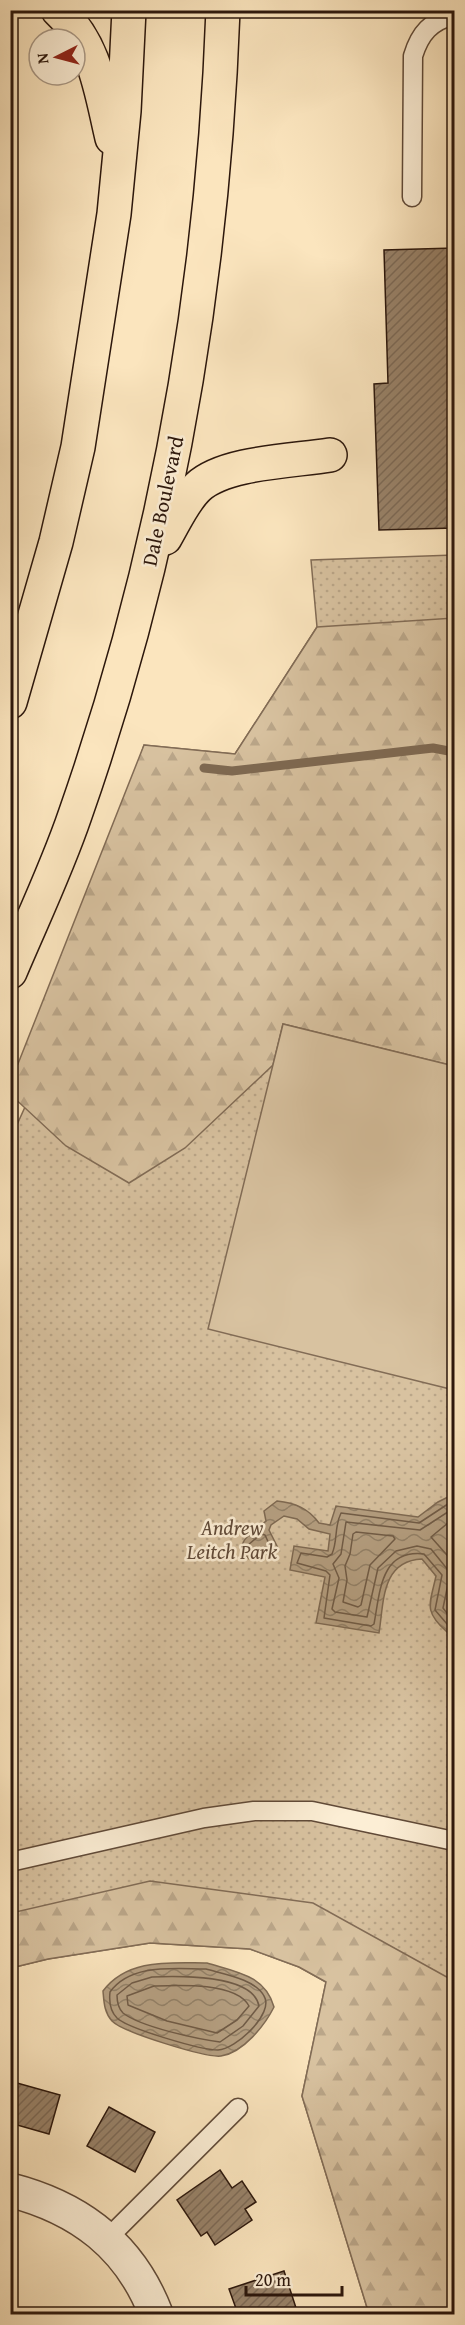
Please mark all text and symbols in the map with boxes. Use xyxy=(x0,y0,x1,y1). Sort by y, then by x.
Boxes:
north arrow xyxy=(27,27,87,87)
text: N xyxy=(30,52,55,65)
street label: Dale Boulevard xyxy=(134,432,192,569)
park label: Andrew Leitch Park xyxy=(186,1512,278,1567)
scale bar xyxy=(246,2259,342,2297)
text: 20 m xyxy=(255,2266,291,2293)

